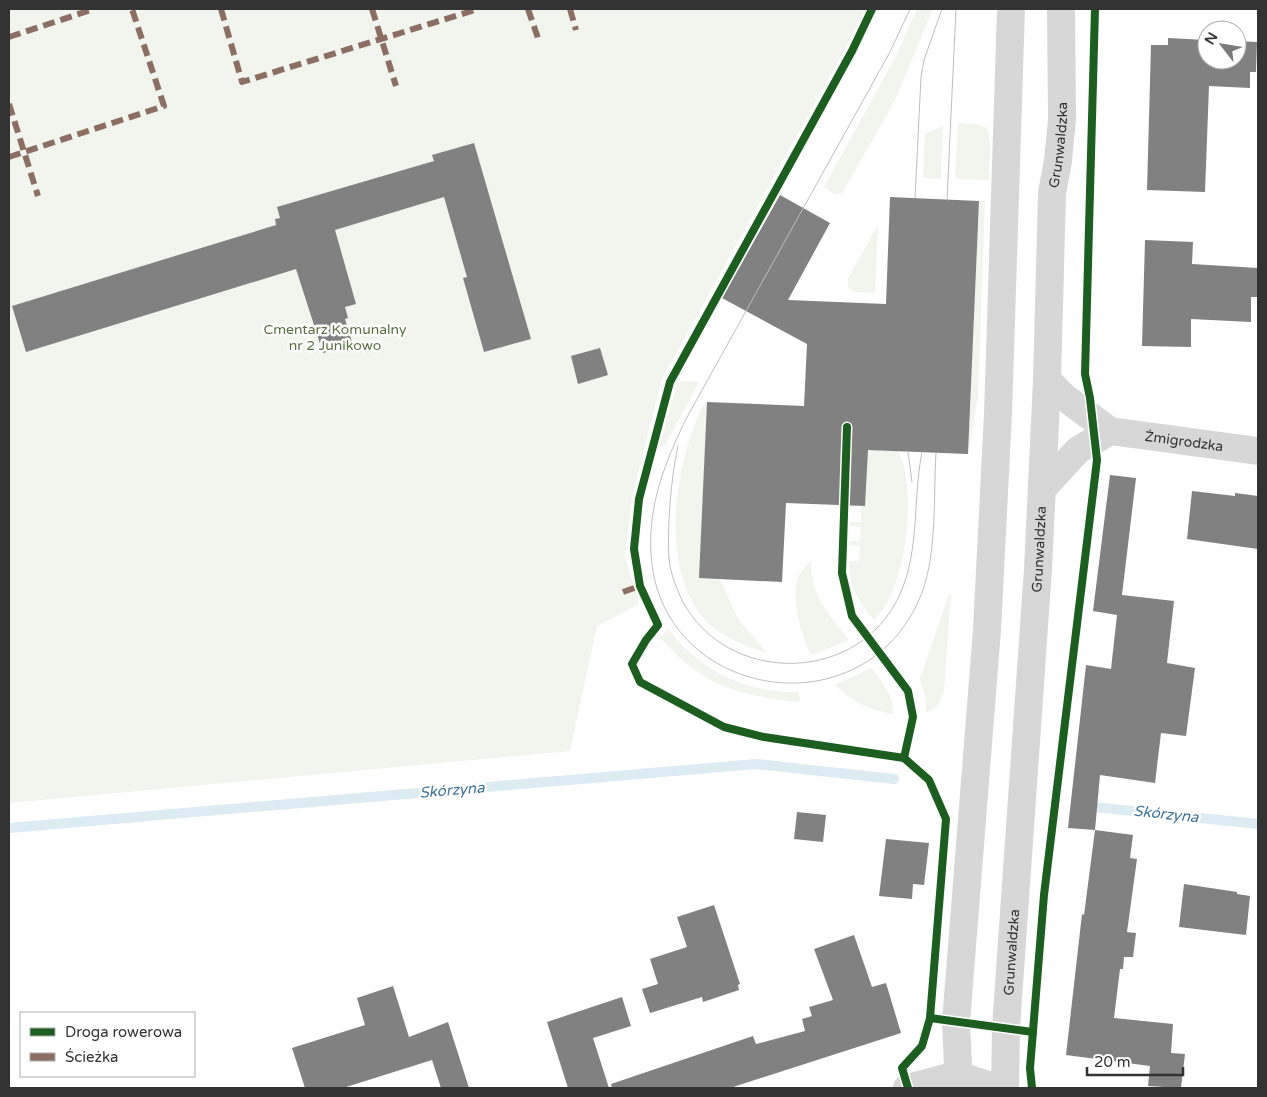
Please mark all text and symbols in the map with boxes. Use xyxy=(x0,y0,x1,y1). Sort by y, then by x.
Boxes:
north arrow xyxy=(1197,20,1247,70)
text: N xyxy=(1201,29,1221,48)
street label: Grunwaldzka xyxy=(1045,102,1071,189)
park label: Cmentarz Komunalny nr 2 Junikowo xyxy=(264,321,407,354)
street label: Żmigrodzka xyxy=(1144,428,1224,455)
street label: Grunwaldzka xyxy=(1028,506,1050,593)
water label: Skórzyna xyxy=(419,778,486,802)
water label: Skórzyna xyxy=(1133,802,1200,826)
street label: Grunwaldzka xyxy=(1000,908,1023,996)
legend xyxy=(20,1012,195,1077)
text: Droga rowerowa xyxy=(65,1023,182,1041)
scale bar xyxy=(1087,1044,1183,1076)
text: Ścieżka xyxy=(65,1048,118,1066)
text: 20 m xyxy=(1094,1053,1131,1071)

